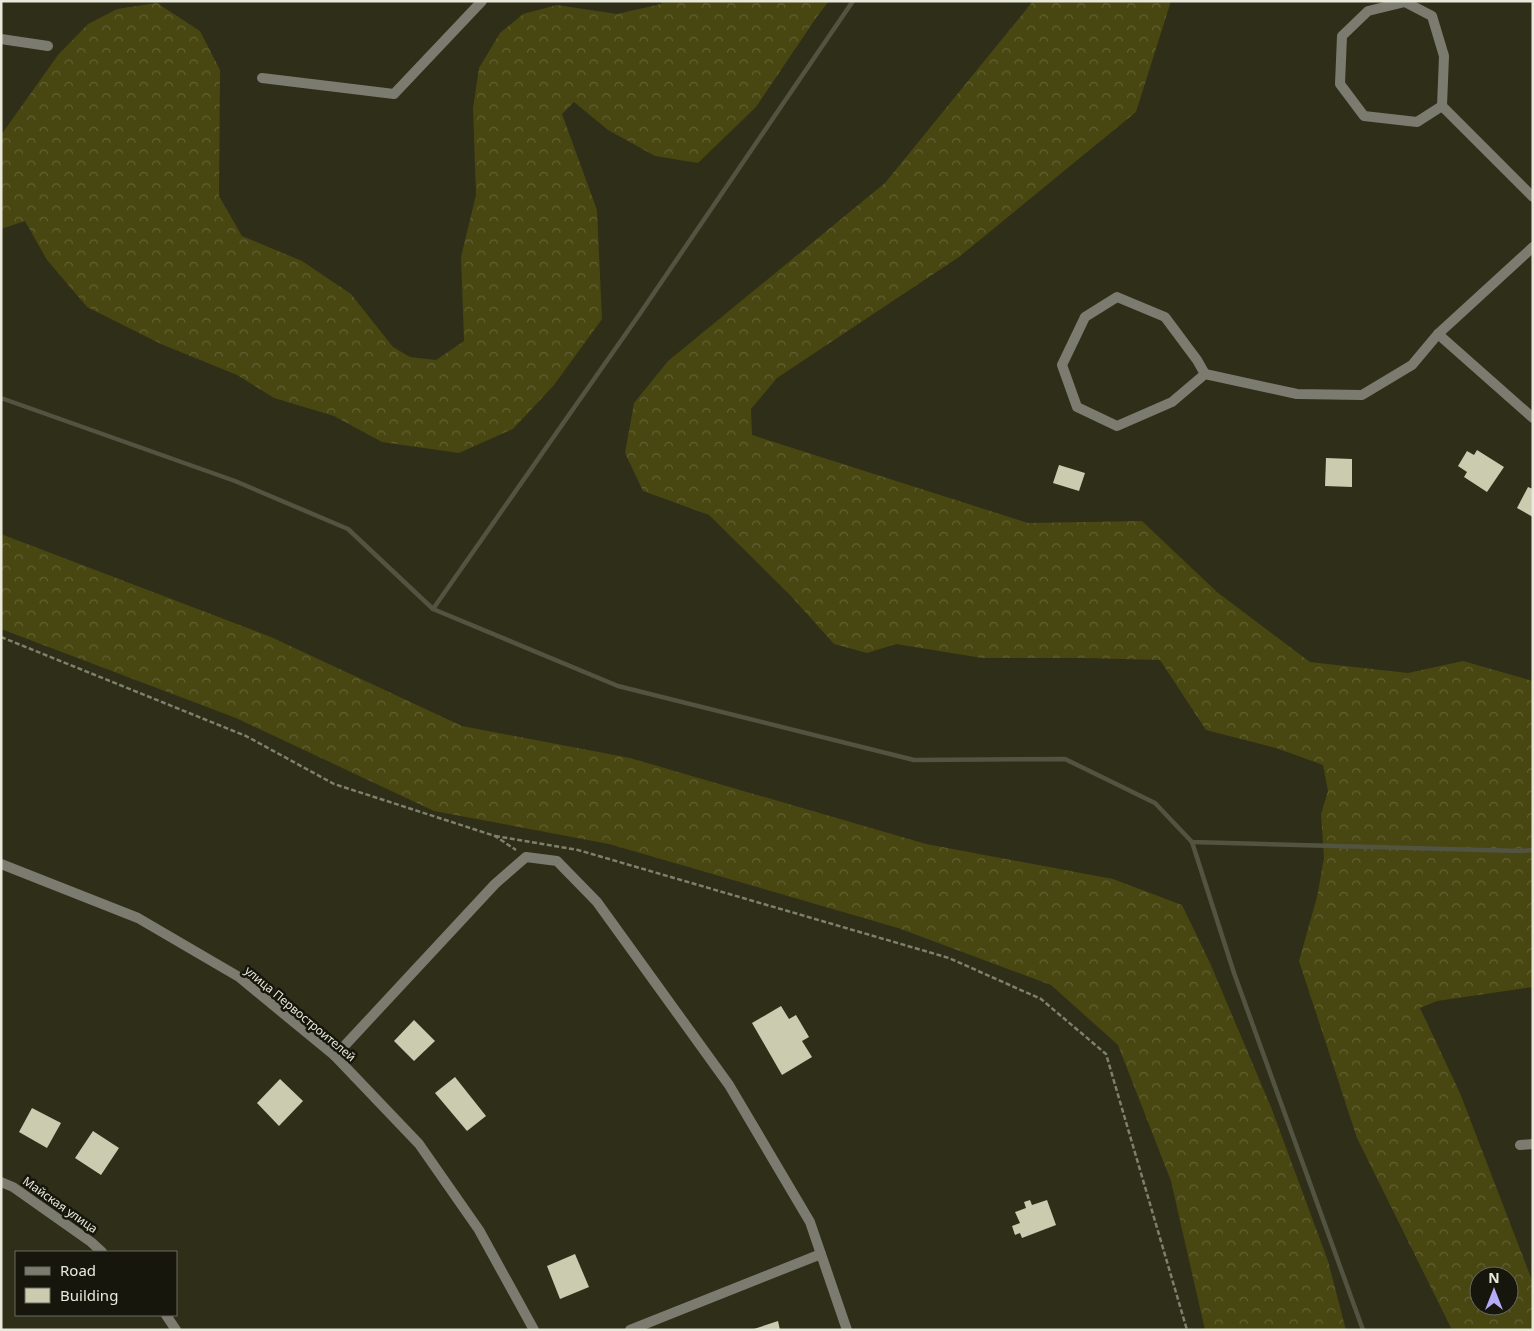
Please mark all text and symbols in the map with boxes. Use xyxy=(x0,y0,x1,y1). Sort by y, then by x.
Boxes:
street label: улица Первостроителей xyxy=(241,962,360,1065)
street label: Майская улица xyxy=(19,1172,101,1237)
legend xyxy=(15,1251,178,1316)
text: Road xyxy=(60,1260,96,1280)
north arrow xyxy=(1469,1266,1519,1316)
text: N xyxy=(1488,1268,1500,1287)
text: Building xyxy=(60,1285,118,1305)

